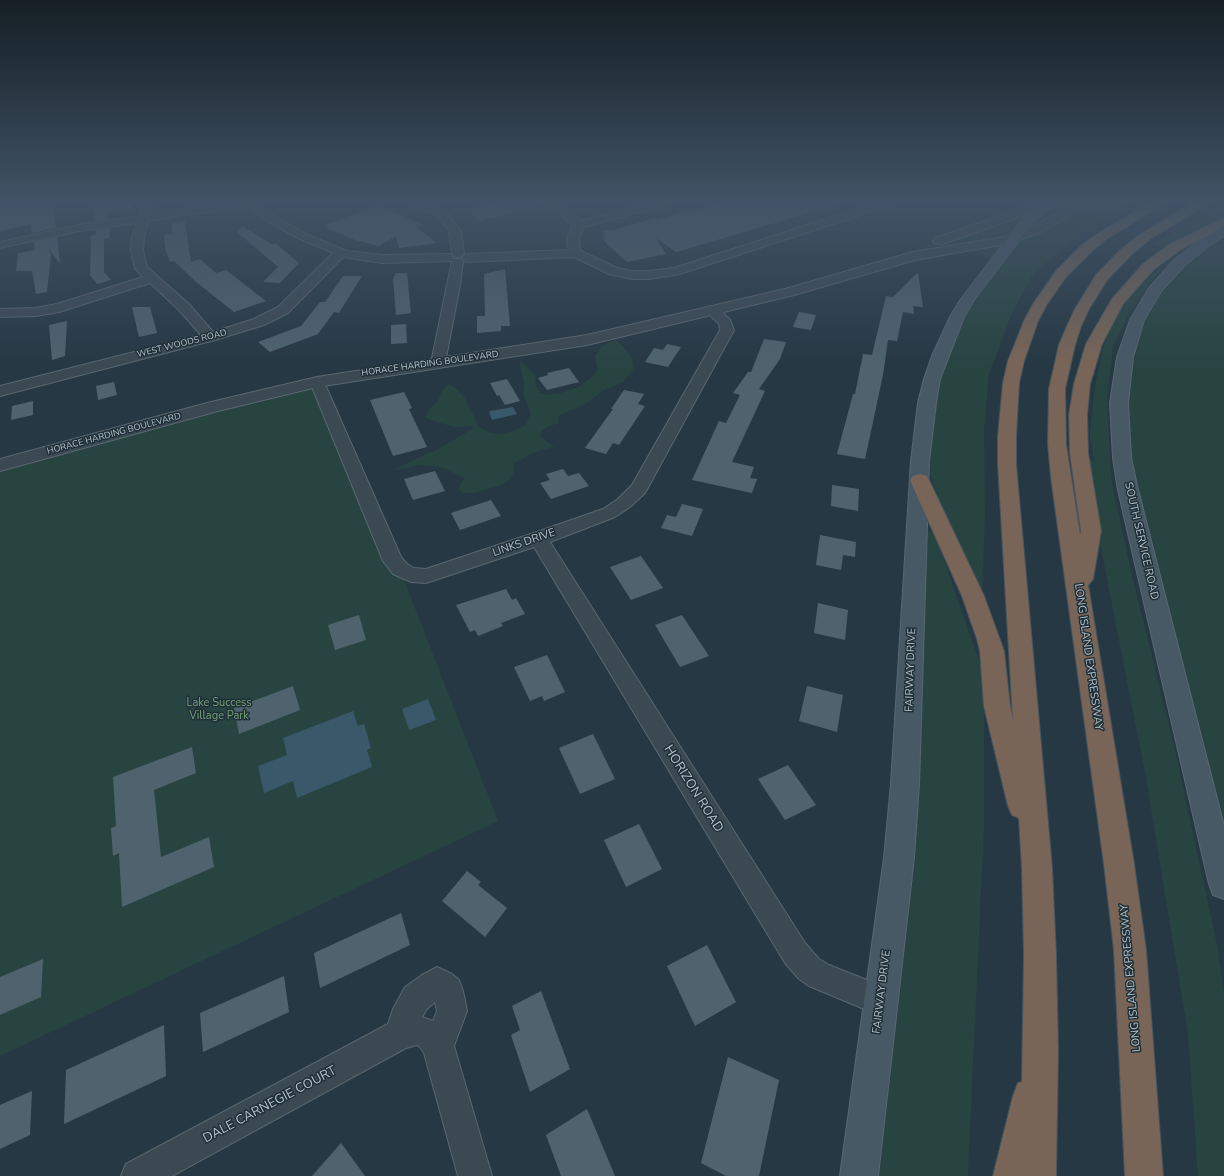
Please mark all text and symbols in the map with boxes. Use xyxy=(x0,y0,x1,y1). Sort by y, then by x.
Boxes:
street label: WEST WOODS ROAD xyxy=(136,328,228,360)
street label: HORACE HARDING BOULEVARD xyxy=(361,349,499,379)
street label: HORACE HARDING BOULEVARD xyxy=(46,411,182,457)
street label: SOUTH SERVICE ROAD xyxy=(1121,481,1161,601)
street label: LINKS DRIVE xyxy=(491,526,557,560)
street label: LONG ISLAND EXPRESSWAY xyxy=(1071,583,1105,731)
street label: FAIRWAY DRIVE xyxy=(903,628,919,712)
park label: Lake Success Village Park xyxy=(186,696,252,722)
street label: HORIZON ROAD xyxy=(660,743,726,835)
street label: LONG ISLAND EXPRESSWAY xyxy=(1118,904,1144,1052)
street label: FAIRWAY DRIVE xyxy=(870,950,894,1034)
street label: DALE CARNEGIE COURT xyxy=(201,1063,339,1147)

